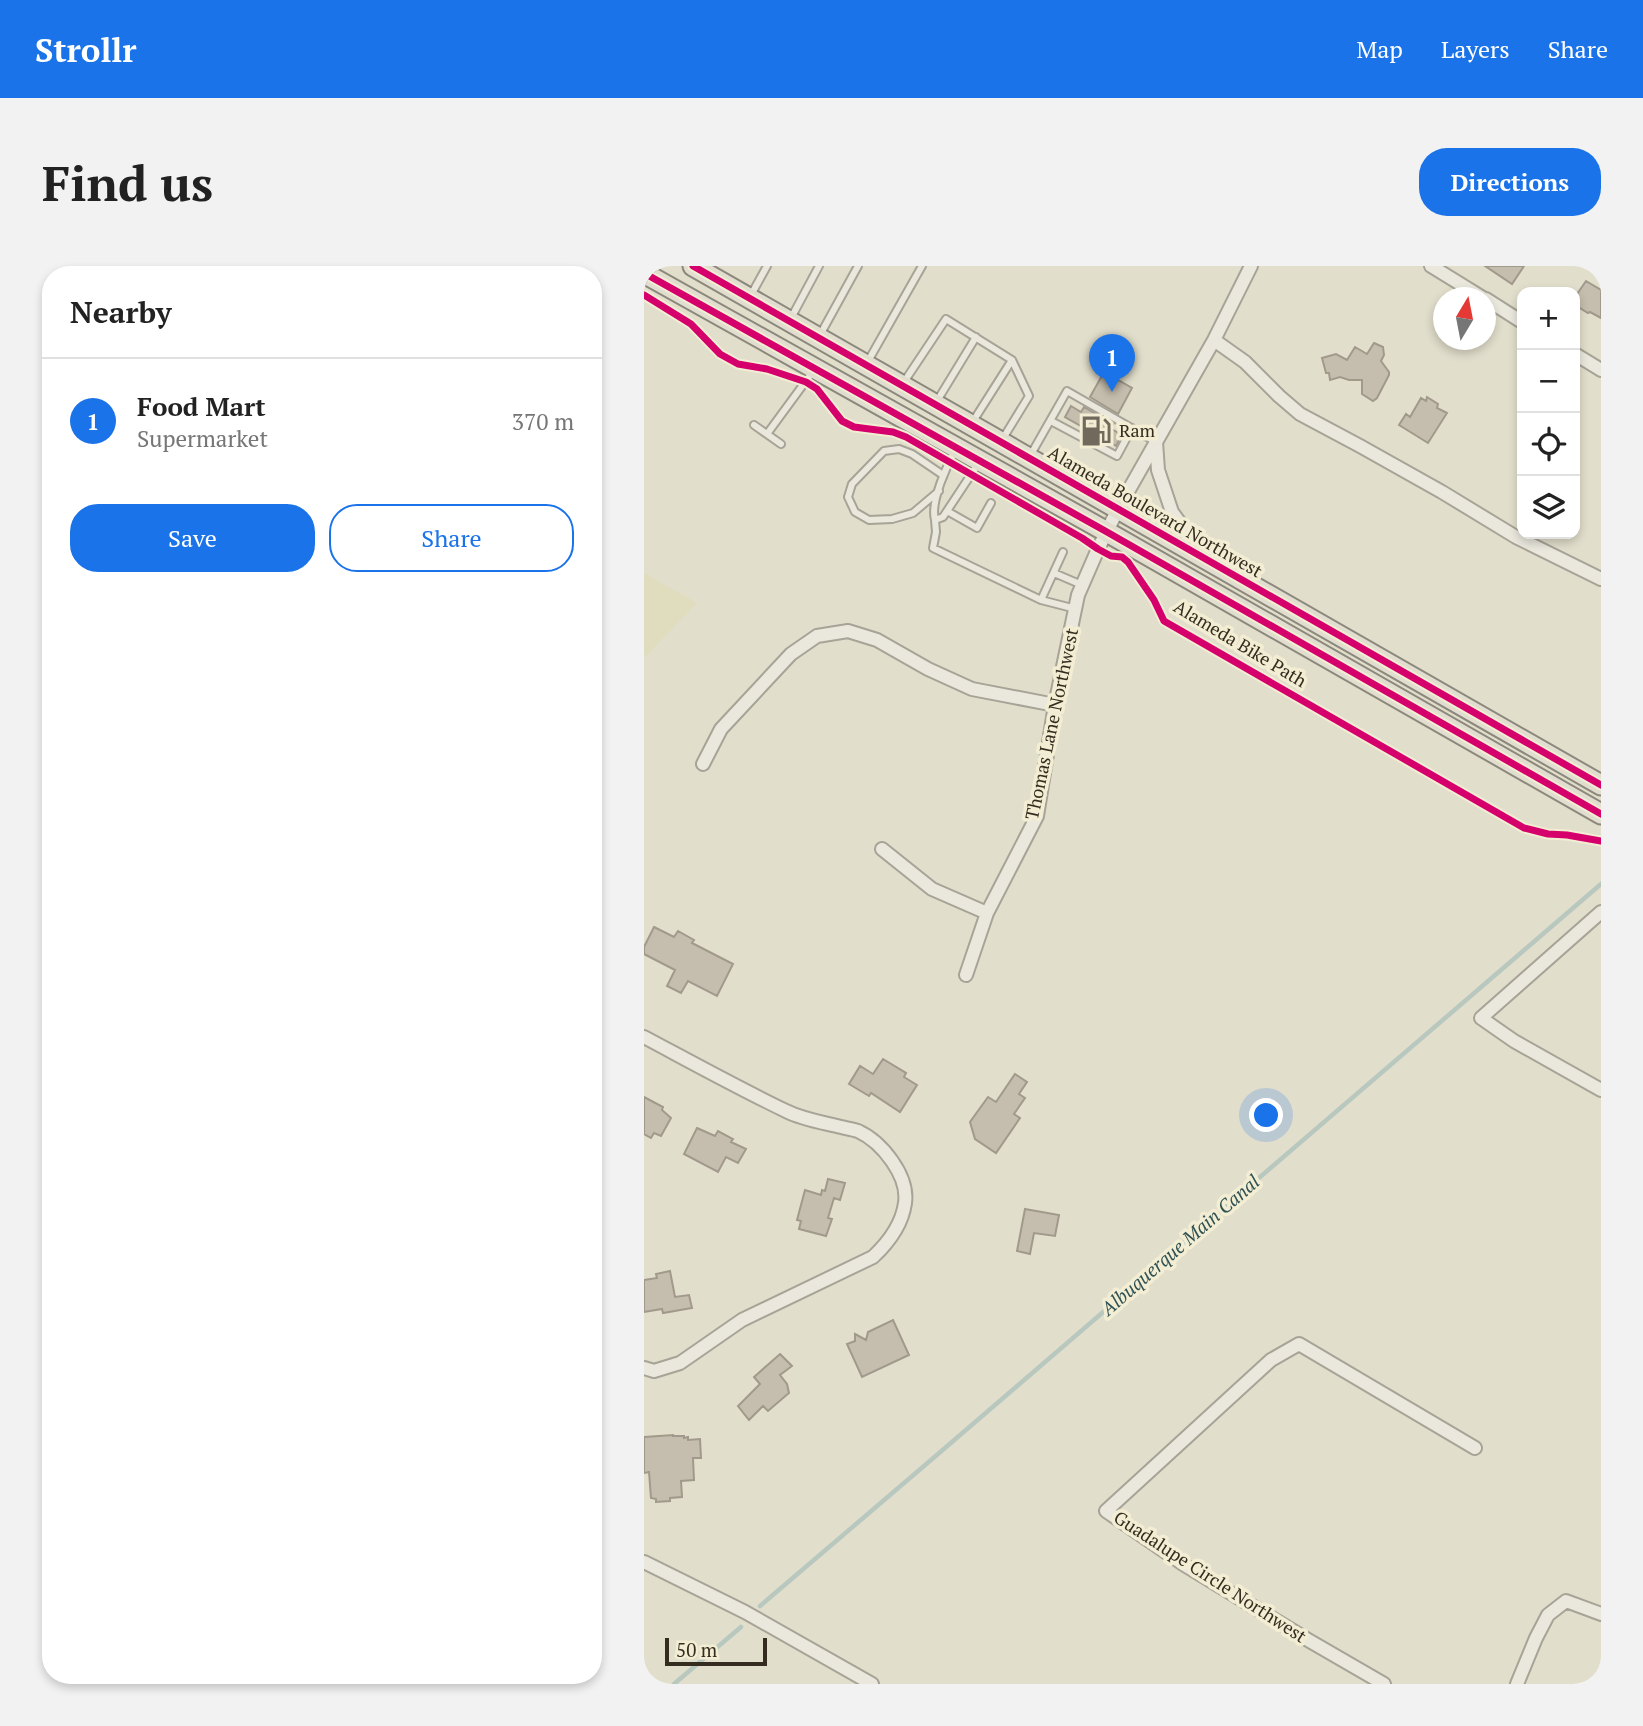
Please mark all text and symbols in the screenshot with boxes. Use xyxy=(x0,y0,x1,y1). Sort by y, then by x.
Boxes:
text: Strollr xyxy=(35,28,137,71)
text: Map xyxy=(1356,33,1403,65)
text: Layers xyxy=(1441,33,1510,65)
text: Share xyxy=(1548,33,1608,65)
button: Directions xyxy=(1419,148,1601,216)
text: Find us xyxy=(42,150,213,215)
north arrow xyxy=(1433,287,1496,350)
map controls xyxy=(1517,287,1580,539)
button: + xyxy=(1517,287,1580,350)
text: Nearby xyxy=(70,292,172,332)
pin: 1 xyxy=(1089,334,1135,392)
button: − xyxy=(1517,350,1580,413)
text: Food Mart xyxy=(137,389,266,423)
text: 1 xyxy=(87,406,100,437)
text: 370 m xyxy=(512,406,574,437)
button: locate xyxy=(1517,413,1580,476)
fuel station icon: Ram xyxy=(1079,414,1113,448)
place label: Ram xyxy=(1119,418,1156,442)
text: Supermarket xyxy=(137,423,268,454)
street label: Alameda Boulevard Northwest xyxy=(1044,440,1267,583)
button: layers xyxy=(1517,476,1580,539)
button: Save xyxy=(70,504,315,572)
button: Share xyxy=(329,504,574,572)
street label: Alameda Bike Path xyxy=(1170,594,1312,693)
street label: Thomas Lane Northwest xyxy=(1019,625,1083,822)
your location xyxy=(1249,1098,1283,1132)
water label: Albuquerque Main Canal xyxy=(1094,1168,1265,1321)
street label: Guadalupe Circle Northwest xyxy=(1110,1505,1312,1648)
scale bar xyxy=(665,1635,766,1667)
text: 50 m xyxy=(676,1637,717,1662)

